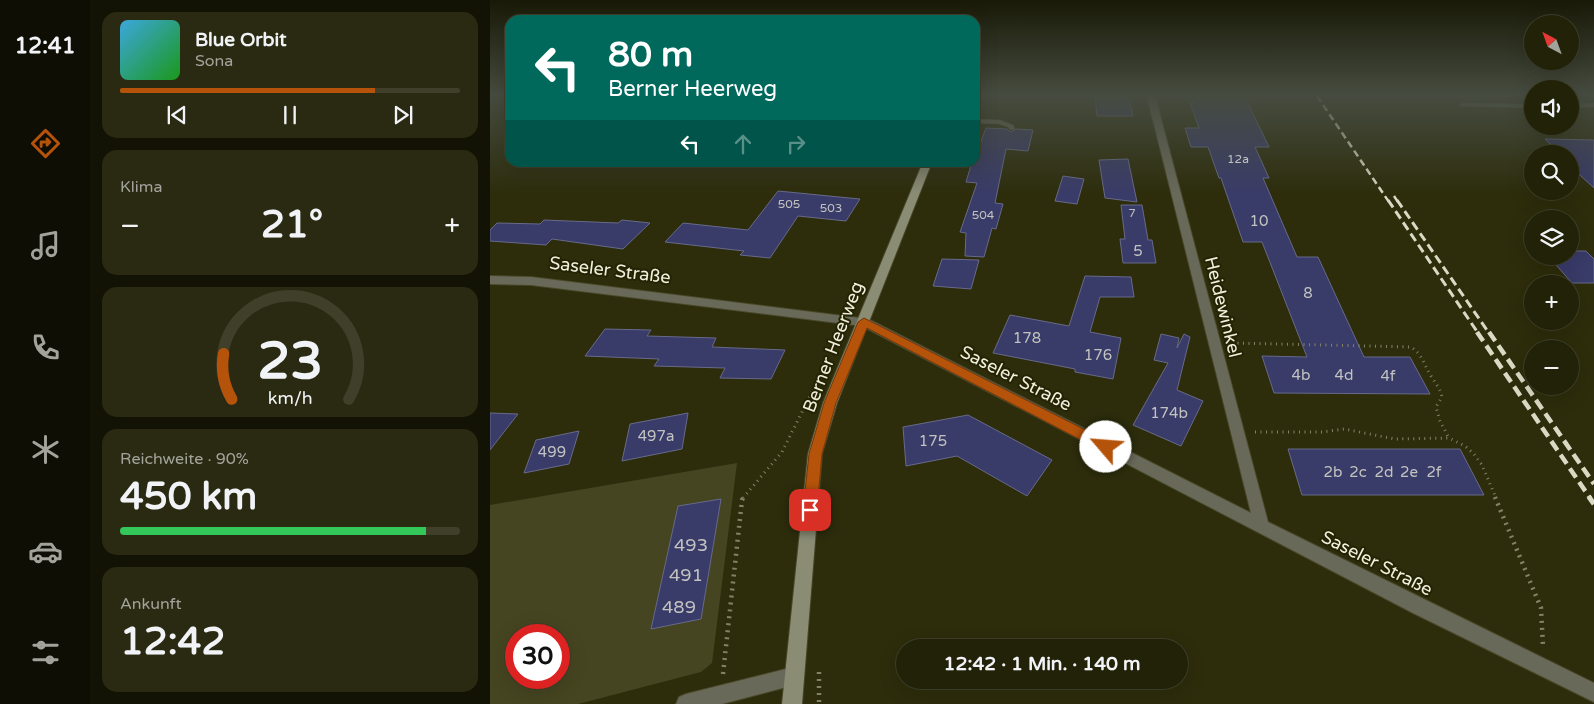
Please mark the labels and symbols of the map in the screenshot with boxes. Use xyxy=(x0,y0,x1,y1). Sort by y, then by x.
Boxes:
north arrow xyxy=(1524,15,1579,70)
house number: 12a xyxy=(1227,152,1249,166)
house number: 505 xyxy=(778,197,800,211)
house number: 503 xyxy=(820,201,842,215)
house number: 7 xyxy=(1128,206,1136,220)
house number: 504 xyxy=(972,208,995,222)
house number: 10 xyxy=(1250,212,1268,230)
house number: 5 xyxy=(1133,242,1143,260)
street label: Saseler Straße xyxy=(548,252,672,288)
street label: Heidewinkel xyxy=(1200,254,1246,360)
street label: Berner Heerweg xyxy=(798,278,868,416)
house number: 8 xyxy=(1303,284,1313,302)
house number: 178 xyxy=(1013,329,1041,347)
street label: Saseler Straße xyxy=(957,341,1075,415)
house number: 176 xyxy=(1084,346,1112,364)
house number: 4b xyxy=(1292,366,1310,384)
house number: 4d xyxy=(1335,366,1353,384)
house number: 4f xyxy=(1380,367,1396,385)
house number: 174b xyxy=(1150,404,1188,422)
position arrow xyxy=(1079,420,1131,472)
house number: 497a xyxy=(638,427,674,445)
house number: 175 xyxy=(919,432,947,450)
house number: 499 xyxy=(538,443,566,461)
house number: 2b xyxy=(1324,463,1342,481)
house number: 2c xyxy=(1349,463,1367,481)
house number: 2d xyxy=(1375,463,1393,481)
house number: 2e xyxy=(1400,463,1418,481)
house number: 2f xyxy=(1426,463,1442,481)
pin xyxy=(789,489,831,531)
street label: Saseler Straße xyxy=(1318,526,1436,600)
house number: 493 xyxy=(674,534,708,556)
house number: 491 xyxy=(669,564,703,586)
house number: 489 xyxy=(662,596,696,618)
speed limit sign: 30 xyxy=(505,624,570,689)

